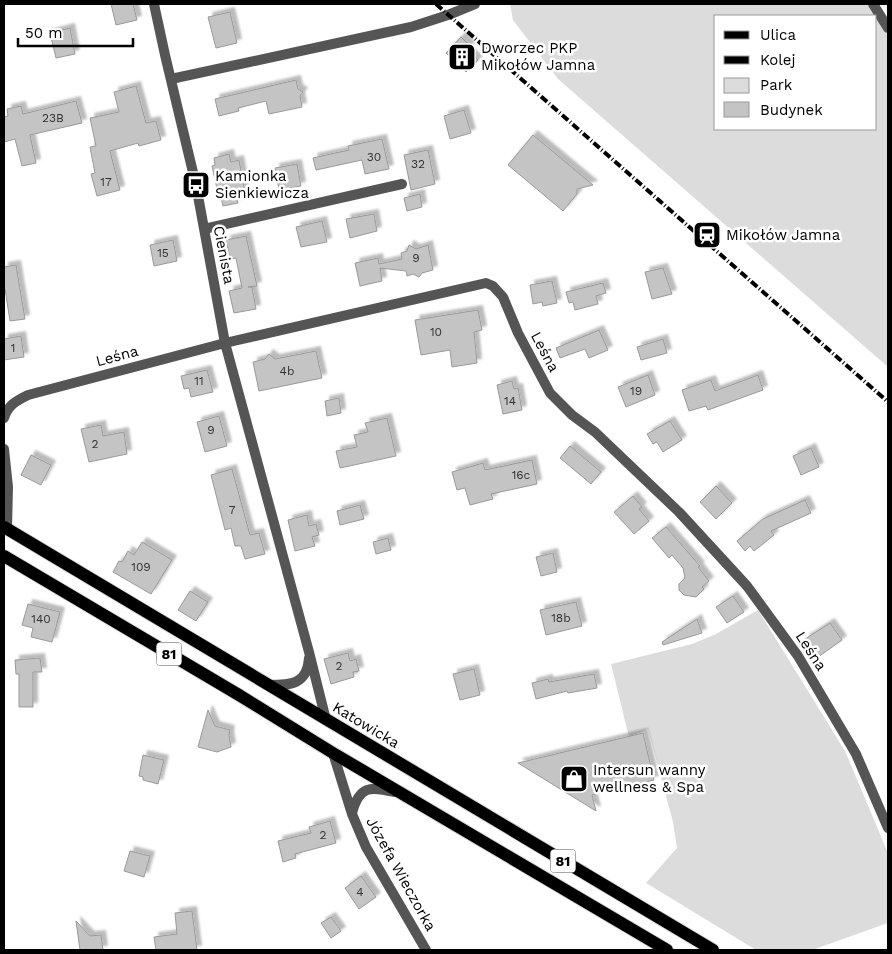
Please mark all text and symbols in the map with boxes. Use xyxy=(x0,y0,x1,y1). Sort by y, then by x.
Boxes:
scale bar xyxy=(18,15,132,47)
legend xyxy=(714,15,877,130)
text: 50 m xyxy=(25,24,62,42)
text: Ulica xyxy=(760,26,797,44)
place label: Dworzec PKP Mikołów Jamna xyxy=(481,39,596,74)
building icon: Dworzec PKP Mikołów Jamna xyxy=(447,42,477,72)
text: Kolej xyxy=(760,51,795,69)
text: Park xyxy=(760,76,793,94)
text: Budynek xyxy=(760,101,823,119)
house number: 23B xyxy=(42,111,64,125)
house number: 30 xyxy=(367,150,381,164)
house number: 32 xyxy=(411,157,425,171)
place label: Kamionka Sienkiewicza xyxy=(215,167,309,202)
bus stop icon: Kamionka Sienkiewicza xyxy=(181,170,211,200)
house number: 17 xyxy=(100,175,112,189)
station icon: Mikołów Jamna xyxy=(692,220,722,250)
street label: Cienista xyxy=(210,224,239,286)
place label: Mikołów Jamna xyxy=(726,226,841,244)
house number: 15 xyxy=(157,246,169,260)
house number: 9 xyxy=(412,251,420,265)
house number: 10 xyxy=(430,325,442,339)
street label: Leśna xyxy=(527,329,563,376)
house number: 1 xyxy=(11,341,15,355)
street label: Leśna xyxy=(94,342,141,370)
house number: 4b xyxy=(280,364,294,378)
house number: 11 xyxy=(194,374,204,388)
house number: 19 xyxy=(630,384,642,398)
house number: 14 xyxy=(504,394,516,408)
house number: 9 xyxy=(207,423,215,437)
house number: 2 xyxy=(92,437,99,451)
house number: 16c xyxy=(512,468,531,482)
house number: 7 xyxy=(229,503,236,517)
house number: 109 xyxy=(131,560,151,574)
house number: 18b xyxy=(551,611,571,625)
house number: 140 xyxy=(31,612,51,626)
street label: Leśna xyxy=(792,628,831,674)
road number: 81 xyxy=(156,642,182,666)
house number: 2 xyxy=(336,659,343,673)
street label: Katowicka xyxy=(329,698,403,752)
place label: Intersun wanny wellness & Spa xyxy=(593,761,706,796)
shop icon: Intersun wanny wellness & Spa xyxy=(559,764,589,794)
street label: Józefa Wieczorka xyxy=(362,814,440,935)
house number: 2 xyxy=(320,828,327,842)
road number: 81 xyxy=(550,849,576,872)
house number: 4 xyxy=(356,885,364,899)

